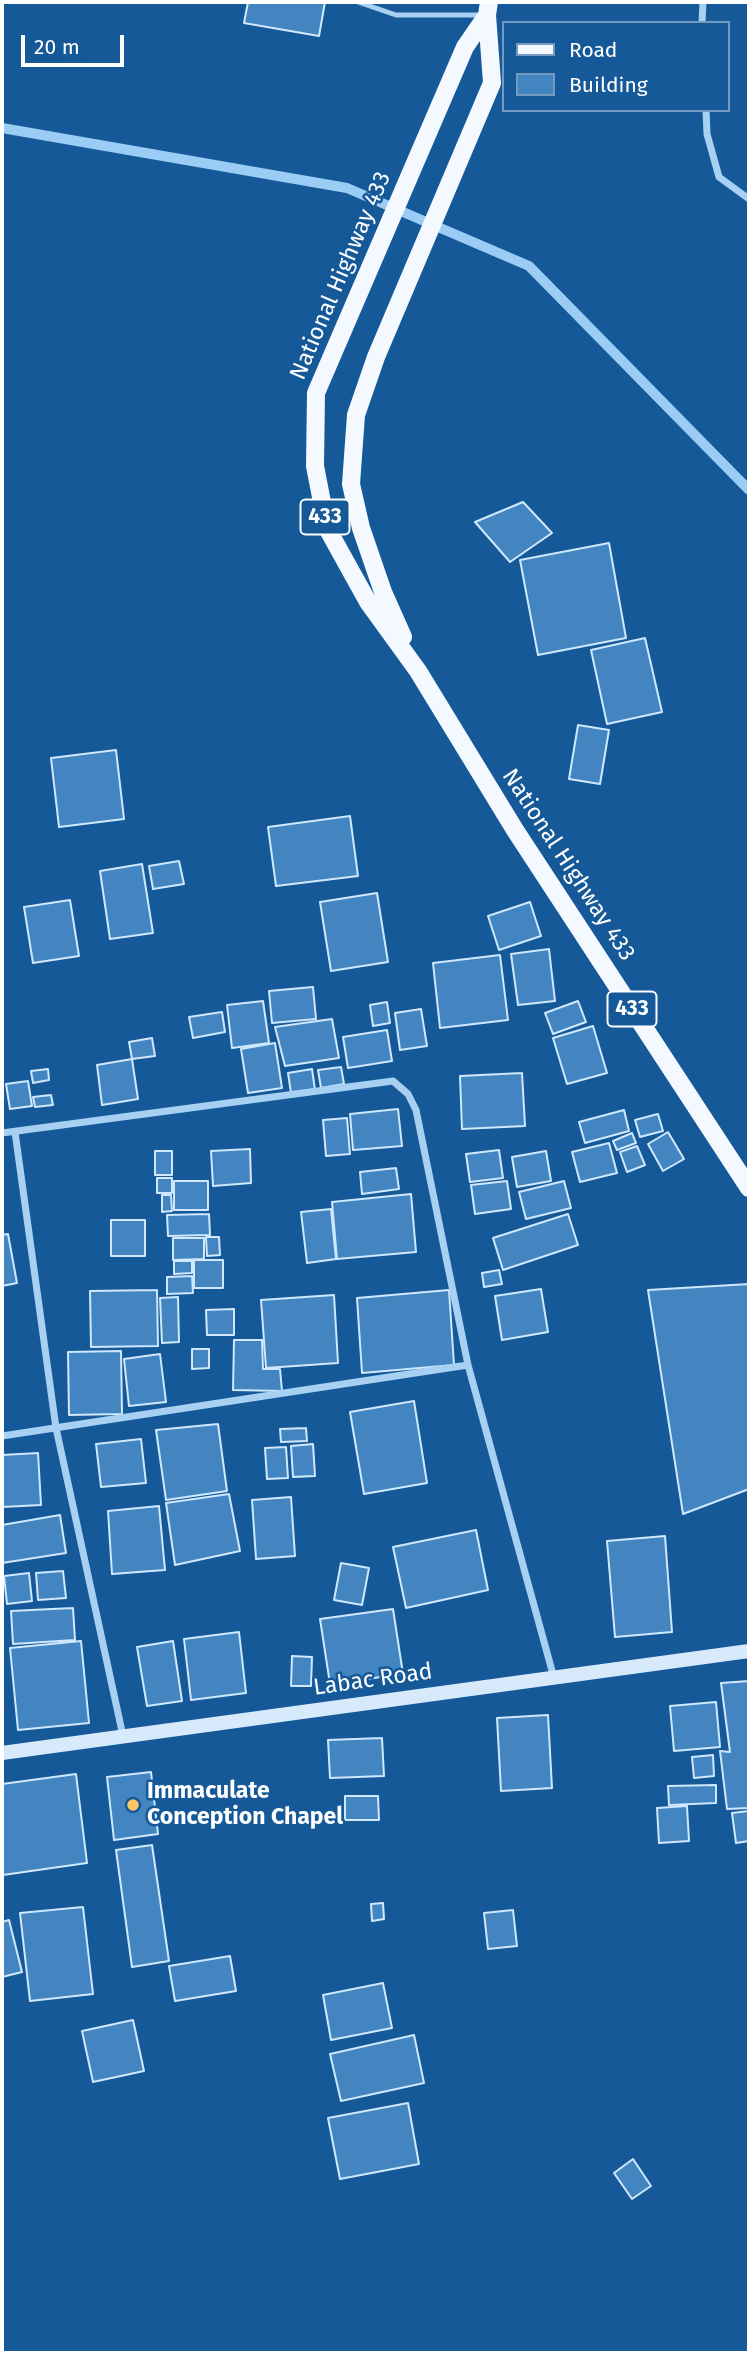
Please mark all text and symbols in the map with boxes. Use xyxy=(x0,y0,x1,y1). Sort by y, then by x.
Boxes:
scale bar xyxy=(24,21,128,65)
legend xyxy=(503,21,730,112)
text: 20 m xyxy=(34,34,80,60)
text: Road xyxy=(569,37,617,63)
text: Building xyxy=(569,72,648,98)
street label: National Highway 433 xyxy=(285,168,397,384)
road number: 433 xyxy=(300,500,350,534)
street label: National Highway 433 xyxy=(496,764,640,966)
road number: 433 xyxy=(608,992,656,1026)
street label: Labac Road xyxy=(312,1658,434,1702)
place label: Immaculate Conception Chapel xyxy=(147,1778,343,1832)
marker: Immaculate Conception Chapel xyxy=(125,1797,141,1813)

